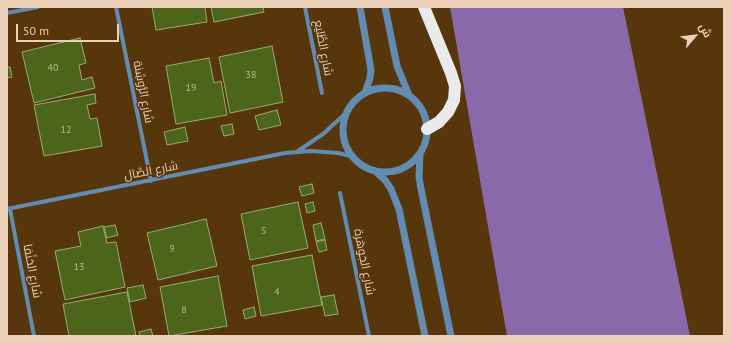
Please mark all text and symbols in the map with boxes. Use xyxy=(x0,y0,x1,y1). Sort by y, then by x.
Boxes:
scale bar xyxy=(18,16,121,42)
north arrow xyxy=(675,16,715,56)
street label: شارع الطَّليع xyxy=(311,19,335,77)
text: ش xyxy=(696,21,715,40)
text: 50 m xyxy=(23,23,49,38)
street label: شارع الرُّوشِنة xyxy=(130,59,156,125)
house number: 40 xyxy=(48,62,58,74)
house number: 38 xyxy=(246,69,256,81)
house number: 19 xyxy=(186,82,196,94)
house number: 12 xyxy=(61,124,71,136)
street label: شارع الصَّال xyxy=(123,159,179,183)
house number: 5 xyxy=(261,225,267,237)
street label: شارع الجَوهَرة xyxy=(351,228,377,296)
street label: شارع الحَنْفا xyxy=(20,243,44,299)
house number: 9 xyxy=(169,243,175,255)
house number: 13 xyxy=(74,261,84,273)
house number: 4 xyxy=(274,286,280,298)
house number: 8 xyxy=(181,304,187,316)

